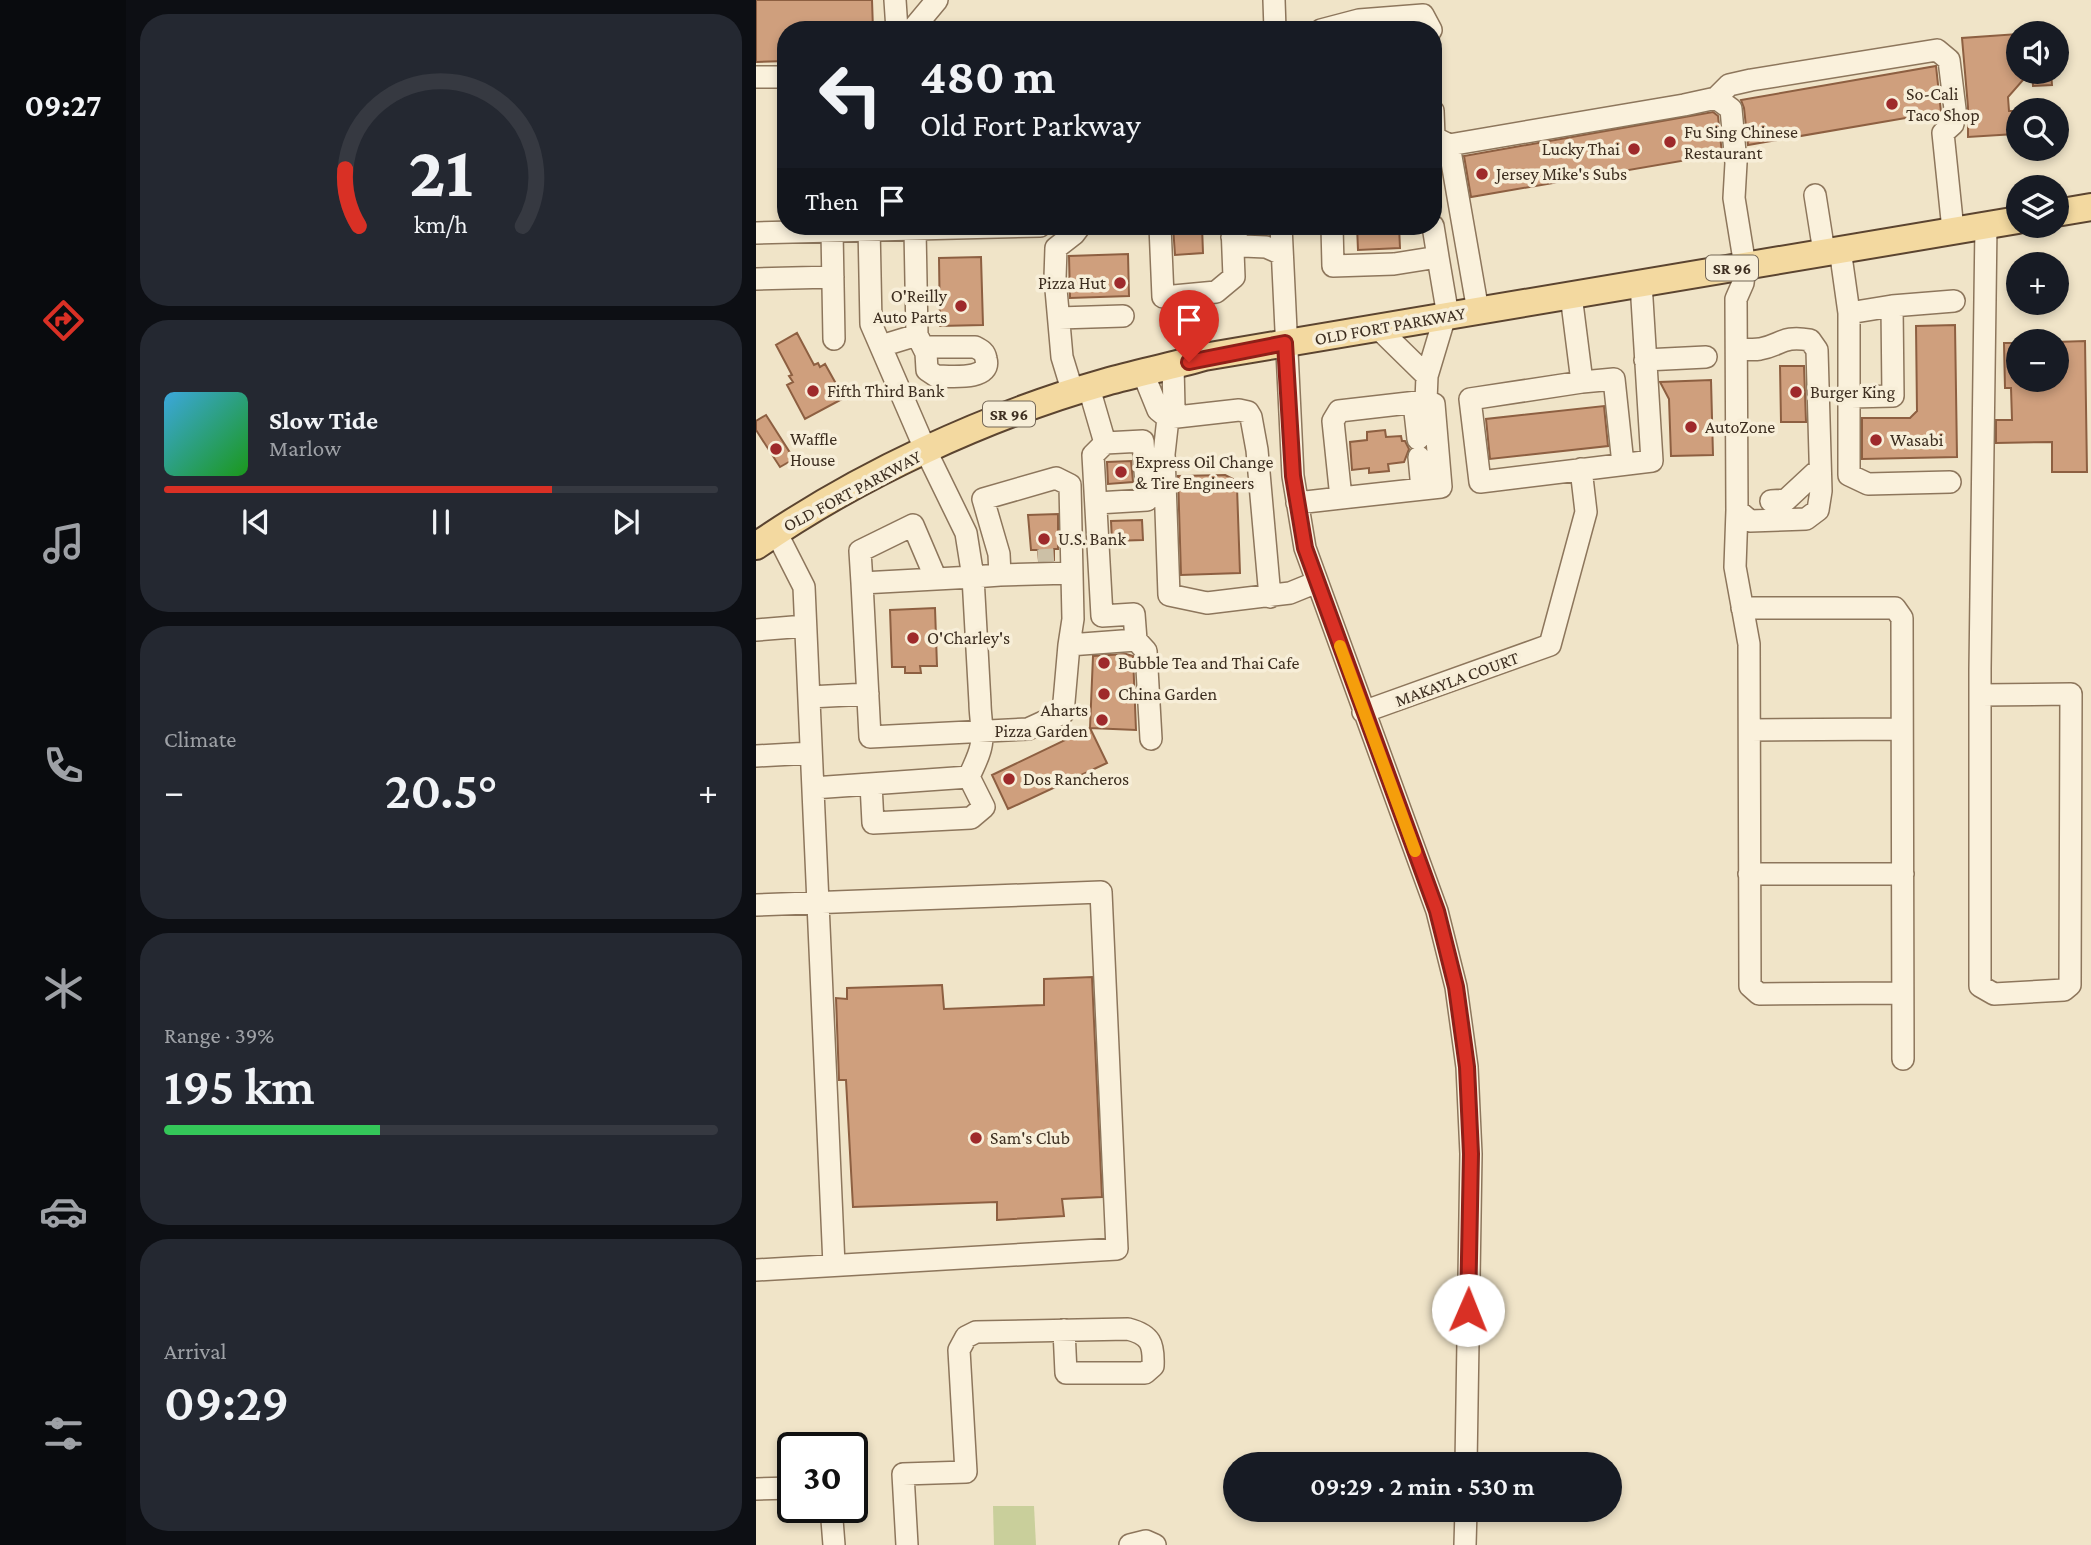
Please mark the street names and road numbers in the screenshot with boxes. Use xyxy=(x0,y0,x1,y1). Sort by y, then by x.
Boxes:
road number: SR 96 xyxy=(1706,256,1758,280)
street label: OLD FORT PARKWAY xyxy=(1313,303,1468,349)
road number: SR 96 xyxy=(983,402,1035,426)
street label: OLD FORT PARKWAY xyxy=(780,446,925,536)
street label: MAKAYLA COURT xyxy=(1392,647,1522,711)

